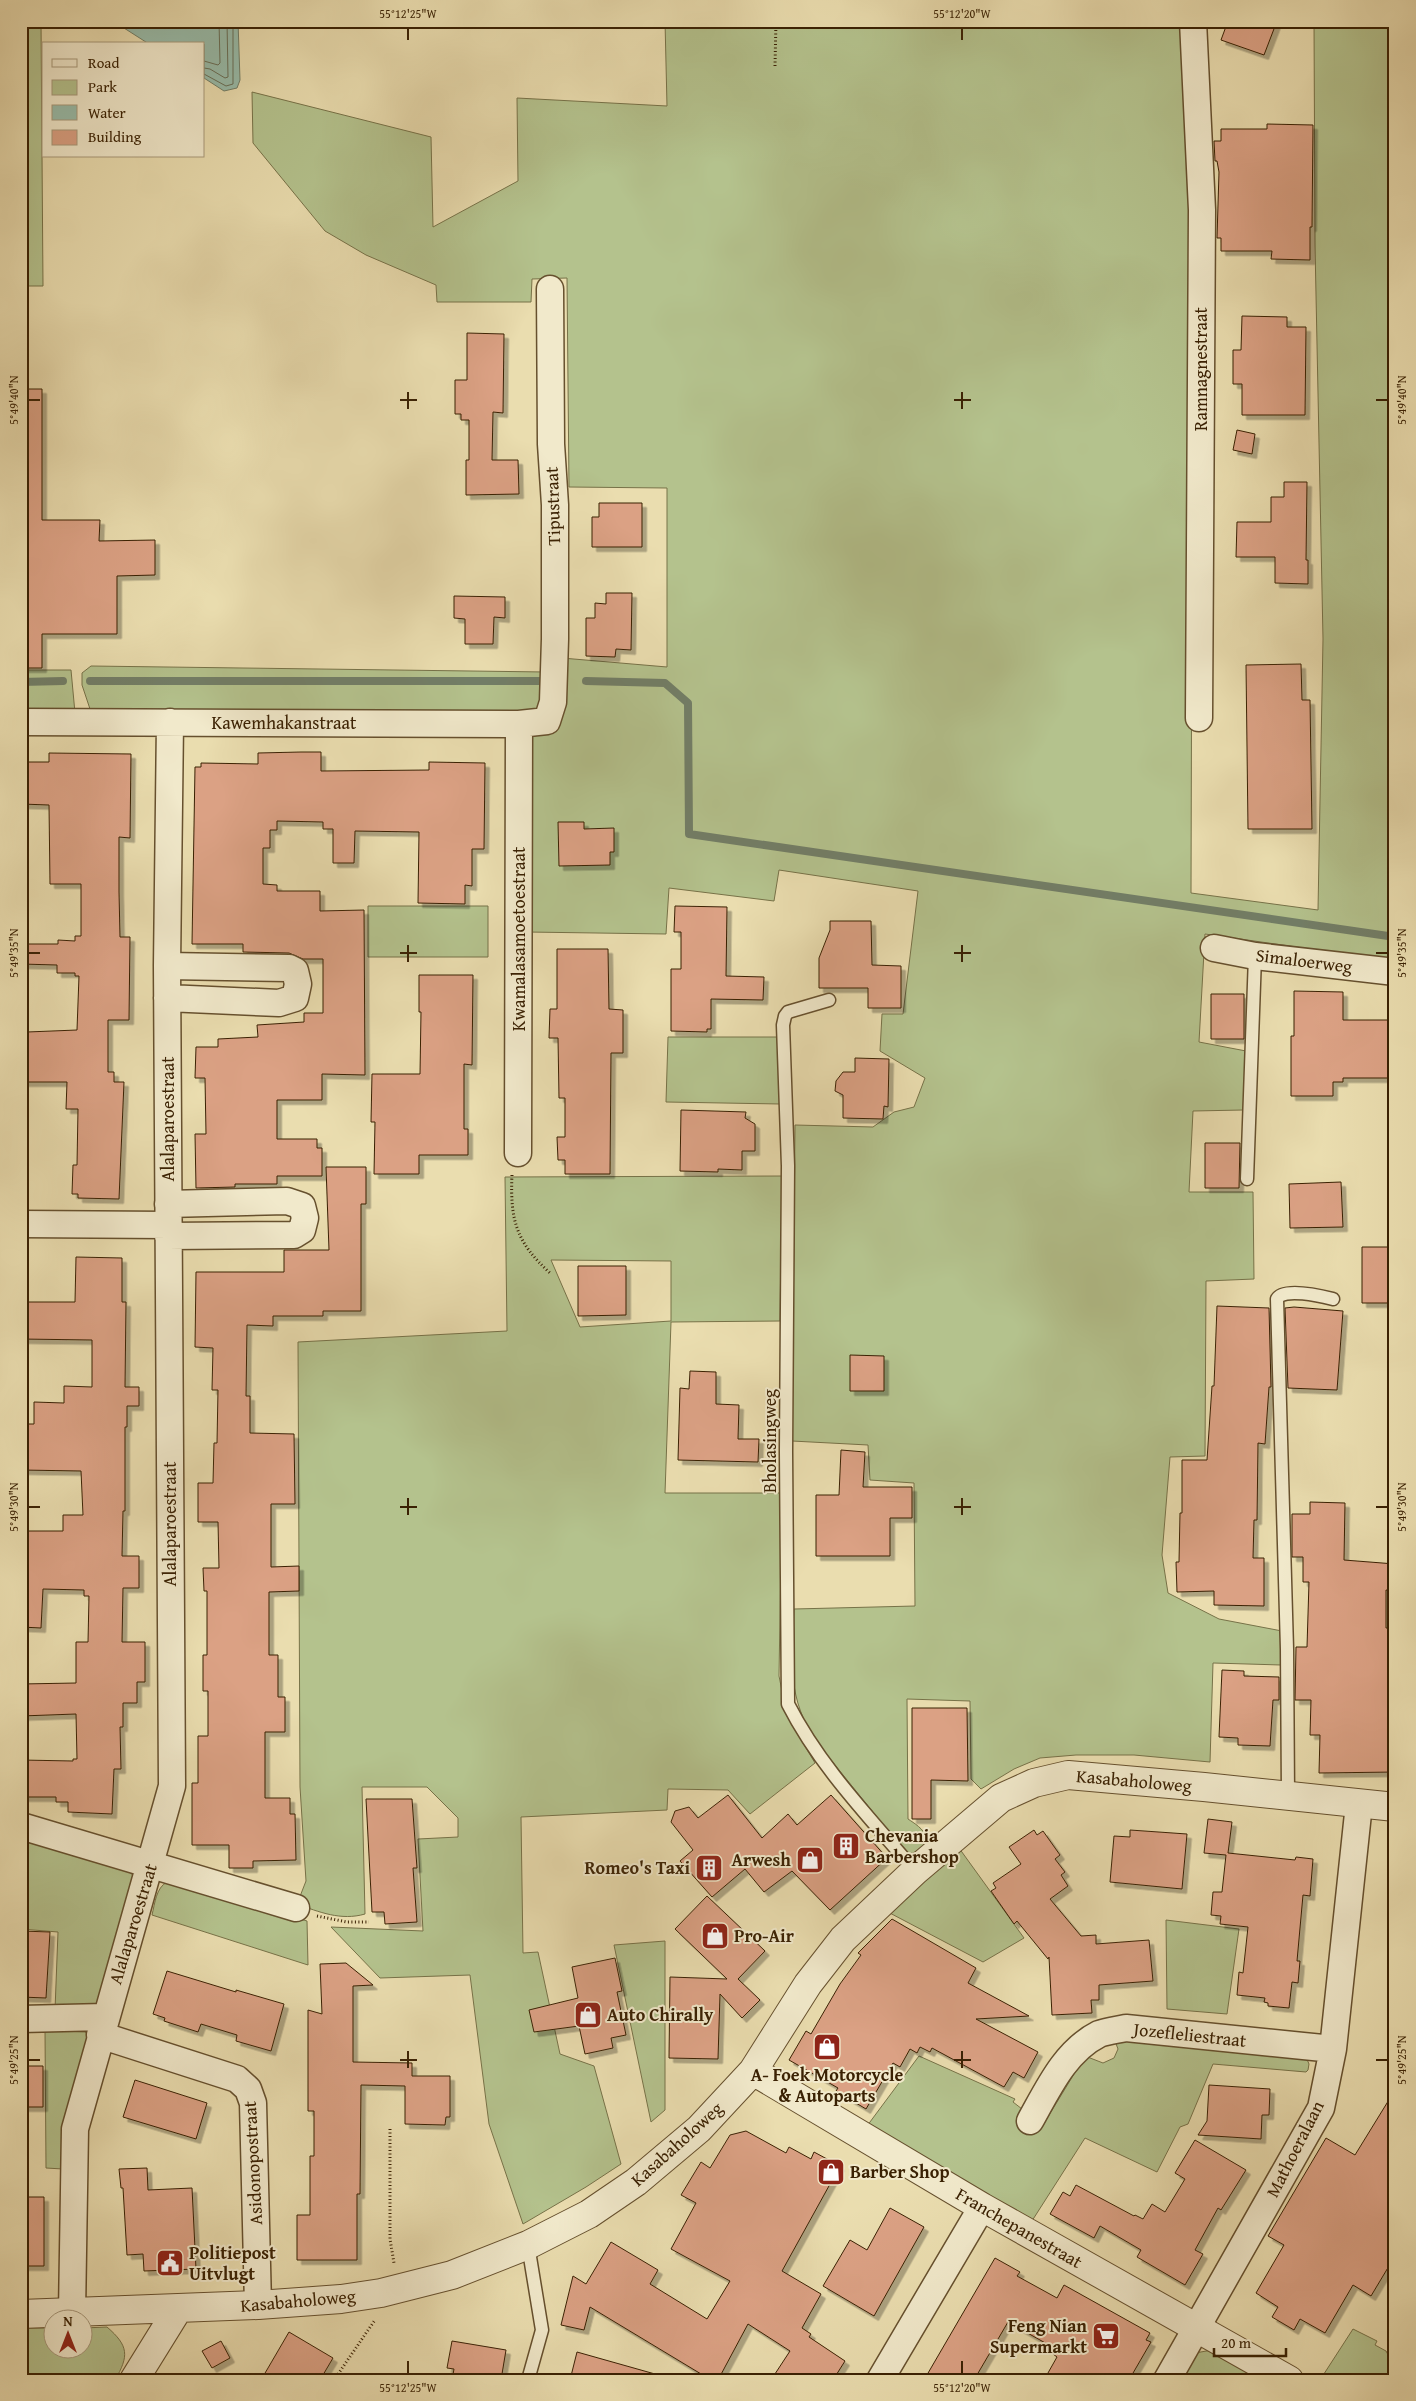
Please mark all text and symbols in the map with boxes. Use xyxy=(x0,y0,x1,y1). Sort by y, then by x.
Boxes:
text: 55°12'25"W xyxy=(379,5,438,22)
text: 55°12'20"W xyxy=(933,5,992,22)
legend xyxy=(42,42,205,158)
text: Road xyxy=(88,52,119,73)
text: Park xyxy=(88,76,117,97)
text: Water xyxy=(88,102,126,123)
text: Building xyxy=(88,126,142,147)
street label: Ramnagnestraat xyxy=(1187,306,1214,431)
text: 5°49'40"N xyxy=(5,375,22,425)
text: 5°49'40"N xyxy=(1393,375,1410,425)
street label: Tipustraat xyxy=(538,466,567,546)
street label: Kawemhakanstraat xyxy=(212,709,357,736)
street label: Kwamalasamoetoestraat xyxy=(505,846,532,1031)
text: 5°49'35"N xyxy=(5,928,22,978)
text: 5°49'35"N xyxy=(1393,928,1410,978)
street label: Simaloerweg xyxy=(1254,941,1354,980)
street label: Alalaparoestraat xyxy=(154,1056,181,1182)
street label: Bholasingweg xyxy=(756,1389,783,1493)
street label: Alalaparoestraat xyxy=(156,1461,183,1587)
text: 5°49'30"N xyxy=(5,1482,22,1532)
text: 5°49'30"N xyxy=(1393,1482,1410,1532)
street label: Kasabaholoweg xyxy=(1075,1762,1193,1799)
place label: Chevania Barbershop xyxy=(865,1822,959,1870)
building icon: Chevania Barbershop xyxy=(831,1831,861,1861)
shop icon: Arwesh xyxy=(795,1845,825,1875)
place label: Arwesh xyxy=(731,1846,791,1873)
building icon: Romeo's Taxi xyxy=(694,1853,724,1883)
place label: Romeo's Taxi xyxy=(584,1854,690,1881)
street label: Alalaparoestraat xyxy=(101,1859,164,1988)
shop icon: Pro-Air xyxy=(700,1921,730,1951)
place label: Pro-Air xyxy=(734,1922,795,1949)
shop icon: Auto Chirally xyxy=(573,2000,603,2030)
place label: Auto Chirally xyxy=(607,2001,714,2028)
street label: Jozefleliestraat xyxy=(1130,2015,1248,2054)
shop icon: A- Foek Motorcycle & Autoparts xyxy=(812,2032,842,2062)
text: 5°49'25"N xyxy=(5,2035,22,2085)
text: 5°49'25"N xyxy=(1393,2035,1410,2085)
place label: A- Foek Motorcycle & Autoparts xyxy=(751,2061,903,2109)
street label: Kasabaholoweg xyxy=(625,2095,729,2192)
street label: Mathoeralaan xyxy=(1259,2096,1330,2202)
street label: Asidonopostraat xyxy=(236,2100,269,2226)
shop icon: Barber Shop xyxy=(816,2157,846,2187)
place label: Barber Shop xyxy=(850,2158,949,2185)
street label: Franchepanestraat xyxy=(951,2180,1088,2275)
place label: Politiepost Uitvlugt xyxy=(189,2239,276,2287)
public building icon: Politiepost Uitvlugt xyxy=(155,2248,185,2278)
street label: Kasabaholoweg xyxy=(239,2282,357,2319)
north arrow xyxy=(42,2308,92,2358)
text: N xyxy=(63,2311,73,2331)
place label: Feng Nian Supermarkt xyxy=(990,2312,1087,2360)
supermarket icon: Feng Nian Supermarkt xyxy=(1091,2321,1121,2351)
scale bar xyxy=(1214,2326,1286,2358)
text: 20 m xyxy=(1221,2332,1252,2353)
text: 55°12'25"W xyxy=(379,2379,438,2396)
text: 55°12'20"W xyxy=(933,2379,992,2396)

